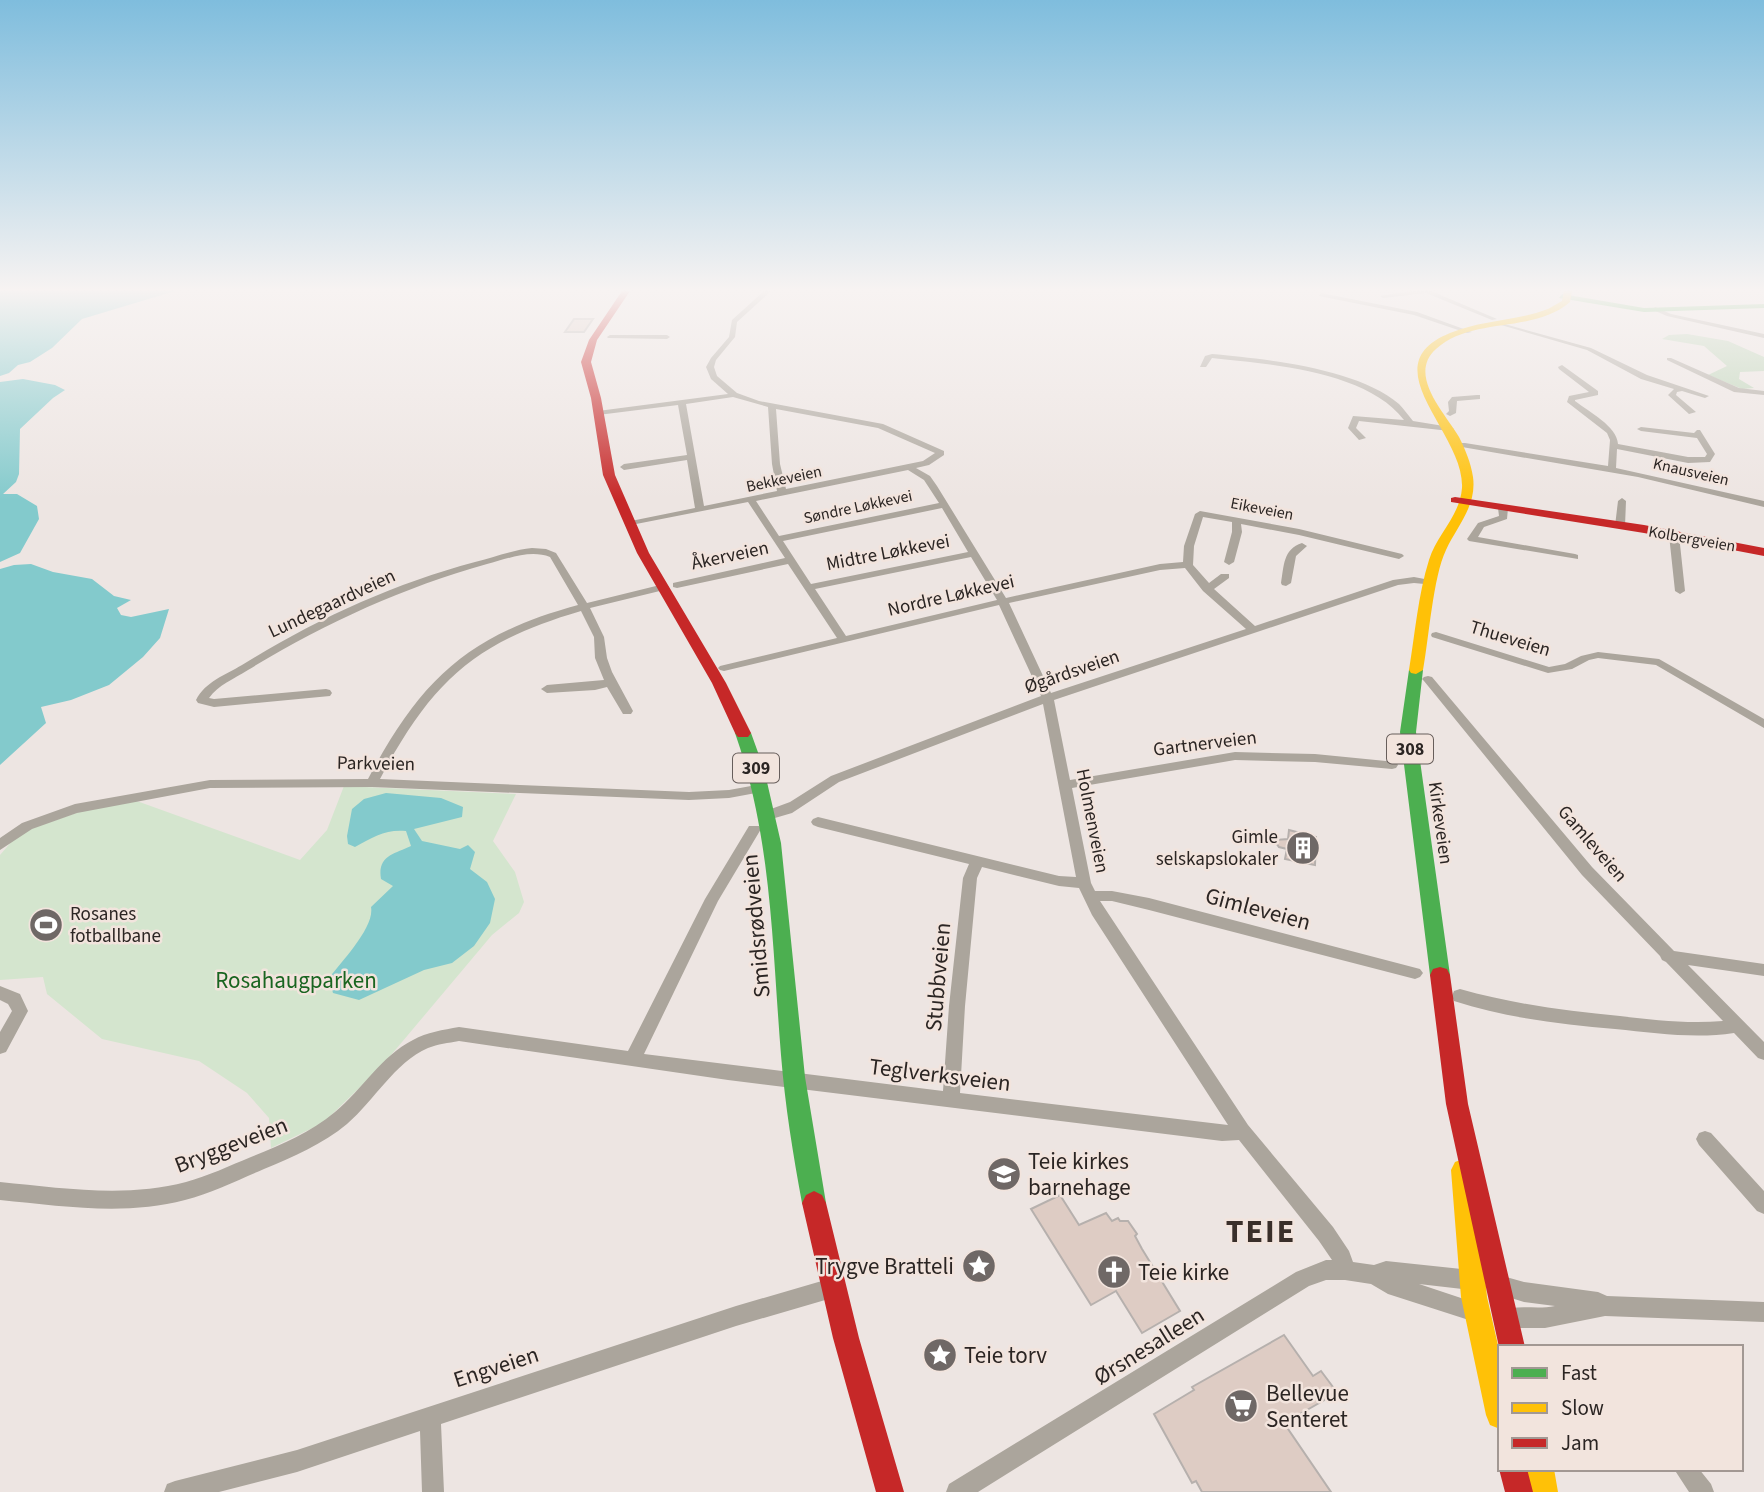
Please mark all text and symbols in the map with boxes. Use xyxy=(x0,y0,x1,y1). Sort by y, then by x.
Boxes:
street label: Knausveien xyxy=(1651,453,1731,491)
street label: Bekkeveien xyxy=(744,460,824,498)
street label: Søndre Løkkevei xyxy=(802,485,914,529)
street label: Eikeveien xyxy=(1228,492,1296,526)
street label: Kolbergveien xyxy=(1647,521,1737,557)
street label: Midtre Løkkevei xyxy=(824,528,952,578)
street label: Åkerveien xyxy=(689,535,771,577)
street label: Lundegaardveien xyxy=(264,563,400,645)
street label: Nordre Løkkevei xyxy=(885,568,1017,624)
street label: Thueveien xyxy=(1466,614,1554,664)
street label: Øgårdsveien xyxy=(1021,643,1123,701)
street label: Gartnerveien xyxy=(1152,724,1258,764)
road number: 308 xyxy=(1387,734,1433,764)
street label: Parkveien xyxy=(337,750,415,778)
road number: 309 xyxy=(733,754,779,782)
street label: Holmenveien xyxy=(1069,766,1115,876)
street label: Kirkeveien xyxy=(1421,780,1459,866)
street label: Gamleveien xyxy=(1551,800,1633,888)
place label: Gimle selskapslokaler xyxy=(1156,824,1278,873)
building icon: Gimle selskapslokaler xyxy=(1284,829,1322,867)
street label: Smidsrødveien xyxy=(733,853,779,999)
street label: Gimleveien xyxy=(1202,879,1314,939)
place label: Rosanes fotballbane xyxy=(70,901,161,950)
sports icon: Rosanes fotballbane xyxy=(27,906,65,944)
street label: Stubbveien xyxy=(917,921,959,1033)
park label: Rosahaugparken xyxy=(215,964,377,997)
street label: Teglverksveien xyxy=(867,1050,1013,1100)
street label: Bryggeveien xyxy=(170,1108,292,1182)
place label: Teie kirkes barnehage xyxy=(1028,1145,1131,1204)
school or university icon: Teie kirkes barnehage xyxy=(985,1155,1023,1193)
district label: TEIE xyxy=(1226,1209,1296,1255)
place icon: Trygve Bratteli xyxy=(960,1247,998,1285)
place label: Trygve Bratteli xyxy=(815,1250,954,1283)
church icon: Teie kirke xyxy=(1095,1253,1133,1291)
place label: Teie kirke xyxy=(1138,1256,1229,1289)
street label: Ørsnesalleen xyxy=(1087,1299,1211,1393)
place icon: Teie torv xyxy=(921,1336,959,1374)
street label: Engveien xyxy=(449,1338,543,1396)
place label: Teie torv xyxy=(964,1339,1047,1372)
legend xyxy=(1498,1345,1743,1471)
text: Fast xyxy=(1561,1358,1597,1388)
place label: Bellevue Senteret xyxy=(1266,1377,1349,1436)
supermarket icon: Bellevue Senteret xyxy=(1222,1387,1260,1425)
text: Slow xyxy=(1561,1393,1604,1423)
text: Jam xyxy=(1561,1428,1599,1458)

